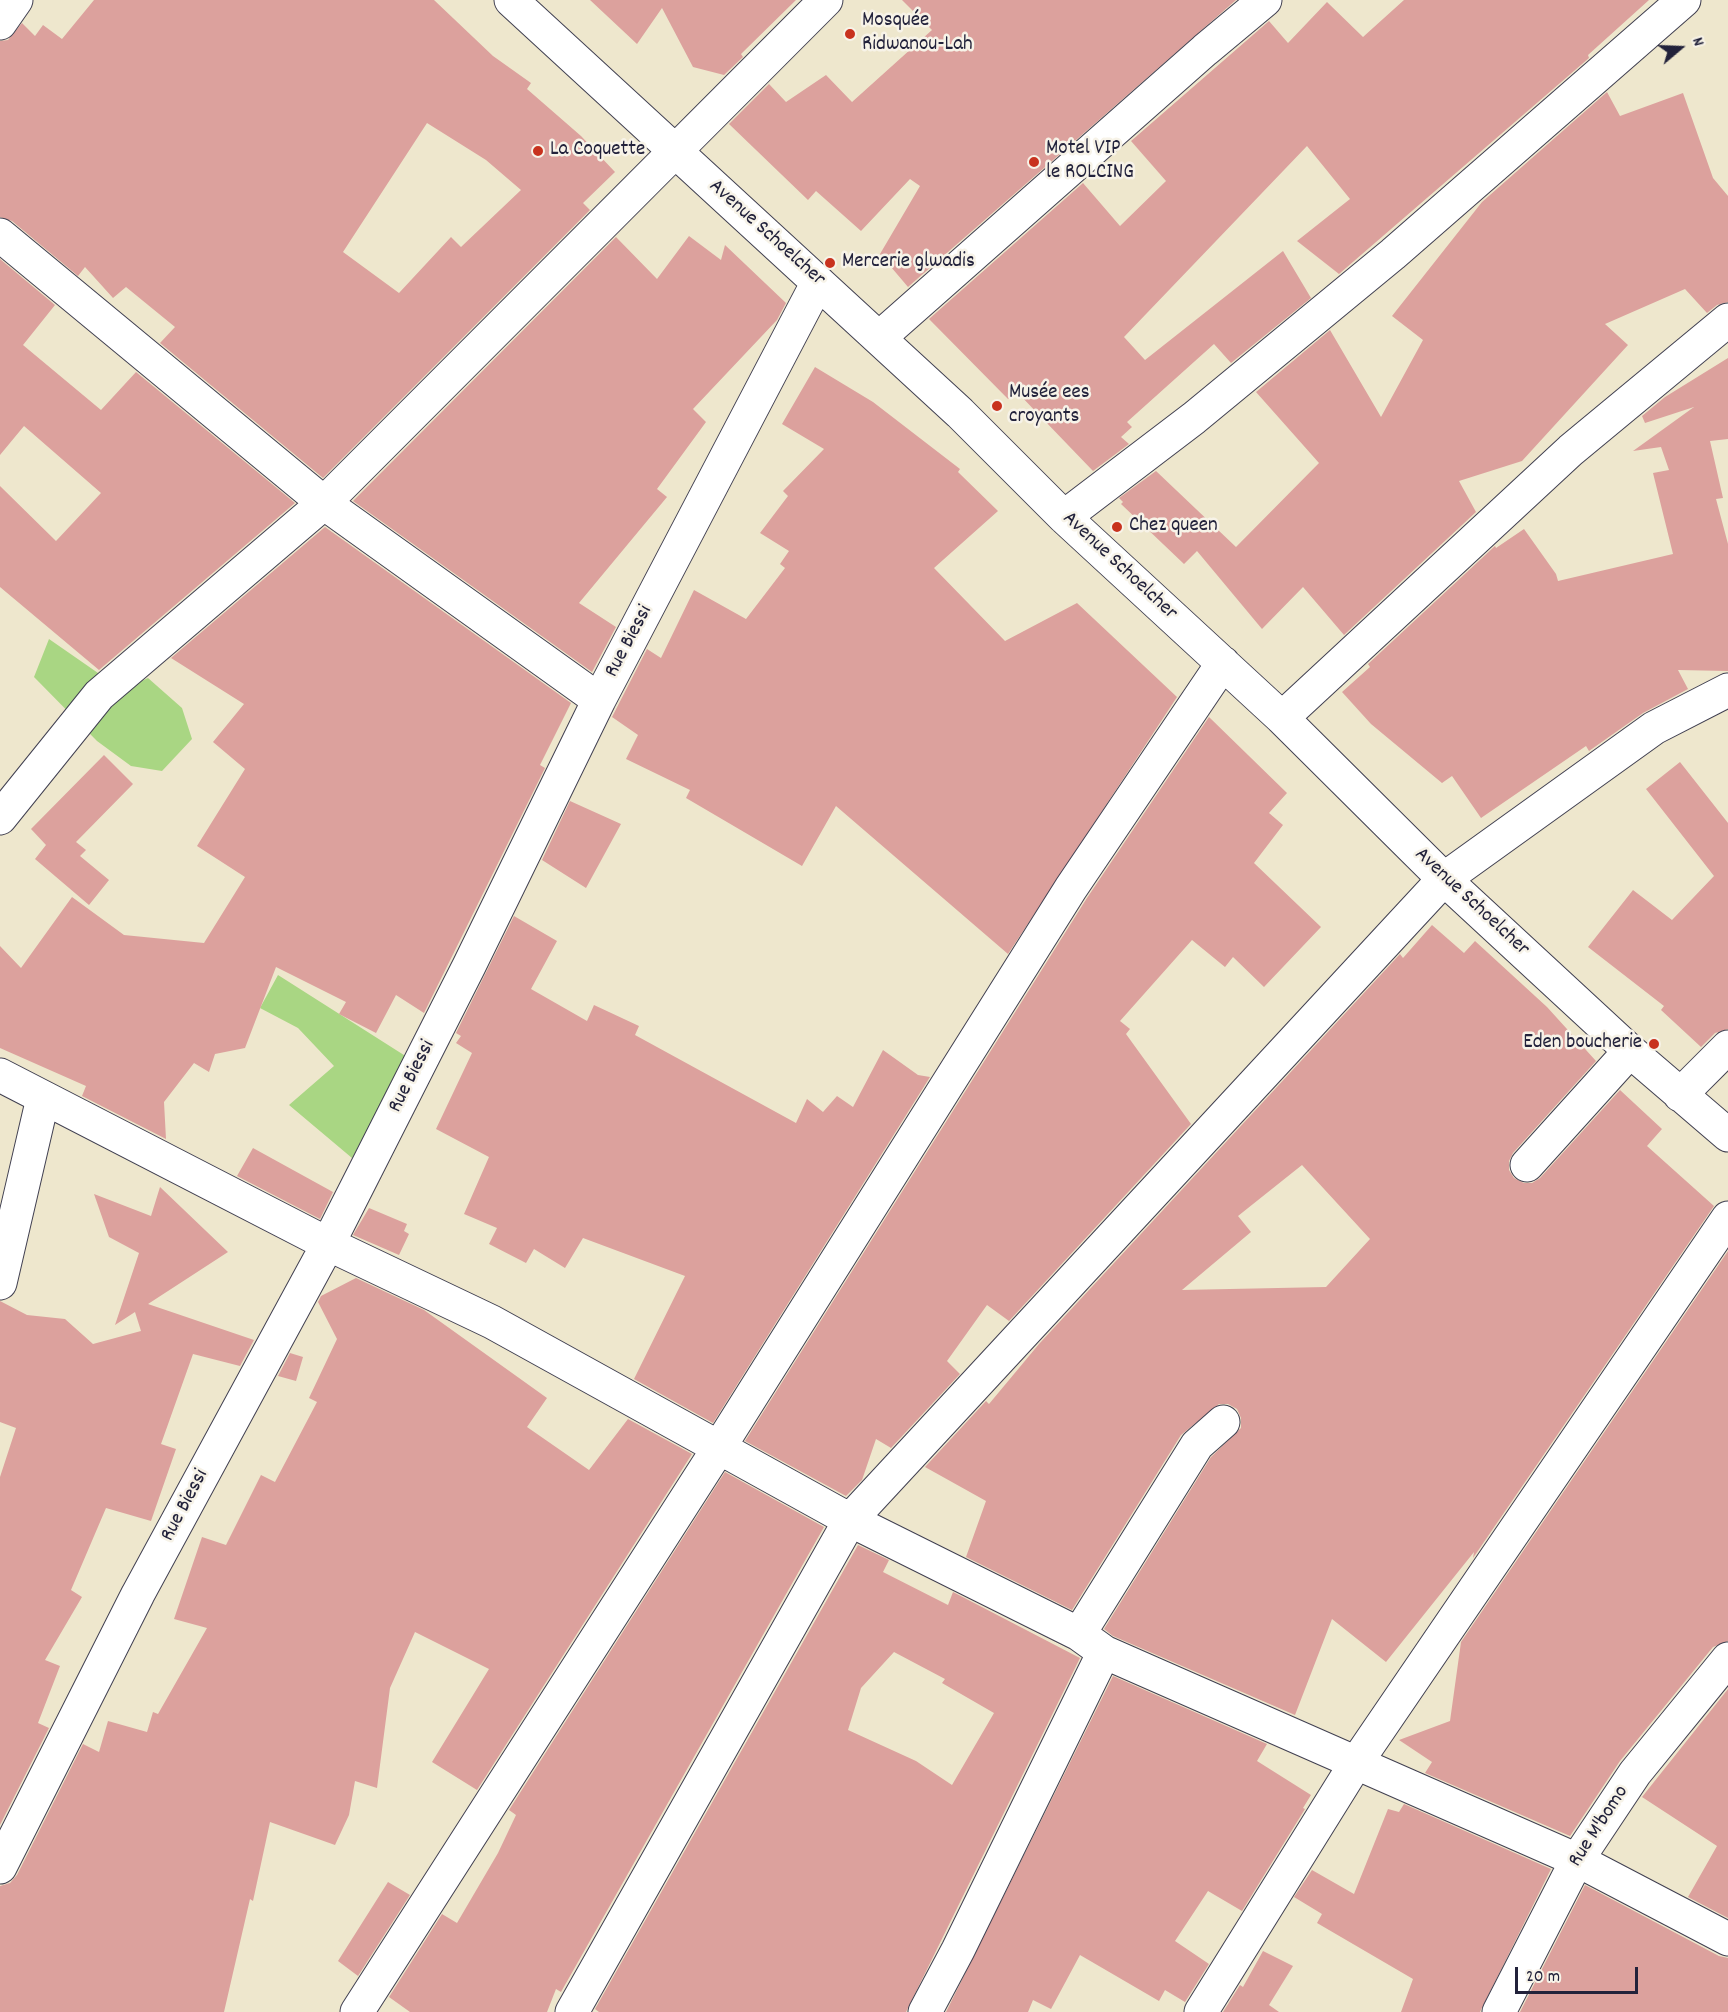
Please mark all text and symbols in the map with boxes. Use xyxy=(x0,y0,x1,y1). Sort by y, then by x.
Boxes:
place label: Mosquée Ridwanou-Lah xyxy=(862,9,973,59)
north arrow xyxy=(1650,18,1710,78)
marker: Mosquée Ridwanou-Lah xyxy=(843,27,857,41)
text: N xyxy=(1685,34,1710,49)
place label: Motel VIP le ROLCING xyxy=(1046,137,1134,187)
place label: La Coquette xyxy=(550,138,645,164)
marker: La Coquette xyxy=(531,144,545,158)
marker: Motel VIP le ROLCING xyxy=(1027,155,1041,169)
street label: Avenue Schoelcher xyxy=(702,175,830,293)
place label: Mercerie glwadis xyxy=(842,250,975,276)
marker: Mercerie glwadis xyxy=(823,256,837,270)
place label: Musée ees croyants xyxy=(1009,381,1090,431)
marker: Musée ees croyants xyxy=(990,399,1004,413)
street label: Avenue Schoelcher xyxy=(1056,507,1182,627)
place label: Chez queen xyxy=(1129,514,1218,540)
marker: Chez queen xyxy=(1110,520,1124,534)
street label: Rue Biessi xyxy=(601,602,659,682)
street label: Avenue Schoelcher xyxy=(1408,843,1534,963)
place label: Eden boucherie xyxy=(1523,1031,1642,1057)
street label: Rue Biessi xyxy=(384,1037,442,1117)
marker: Eden boucherie xyxy=(1647,1037,1661,1051)
street label: Rue Biessi xyxy=(157,1466,215,1546)
street label: Rue M'bomo xyxy=(1564,1782,1636,1872)
scale bar xyxy=(1518,1955,1641,1993)
text: 20 m xyxy=(1526,1965,1560,1990)

